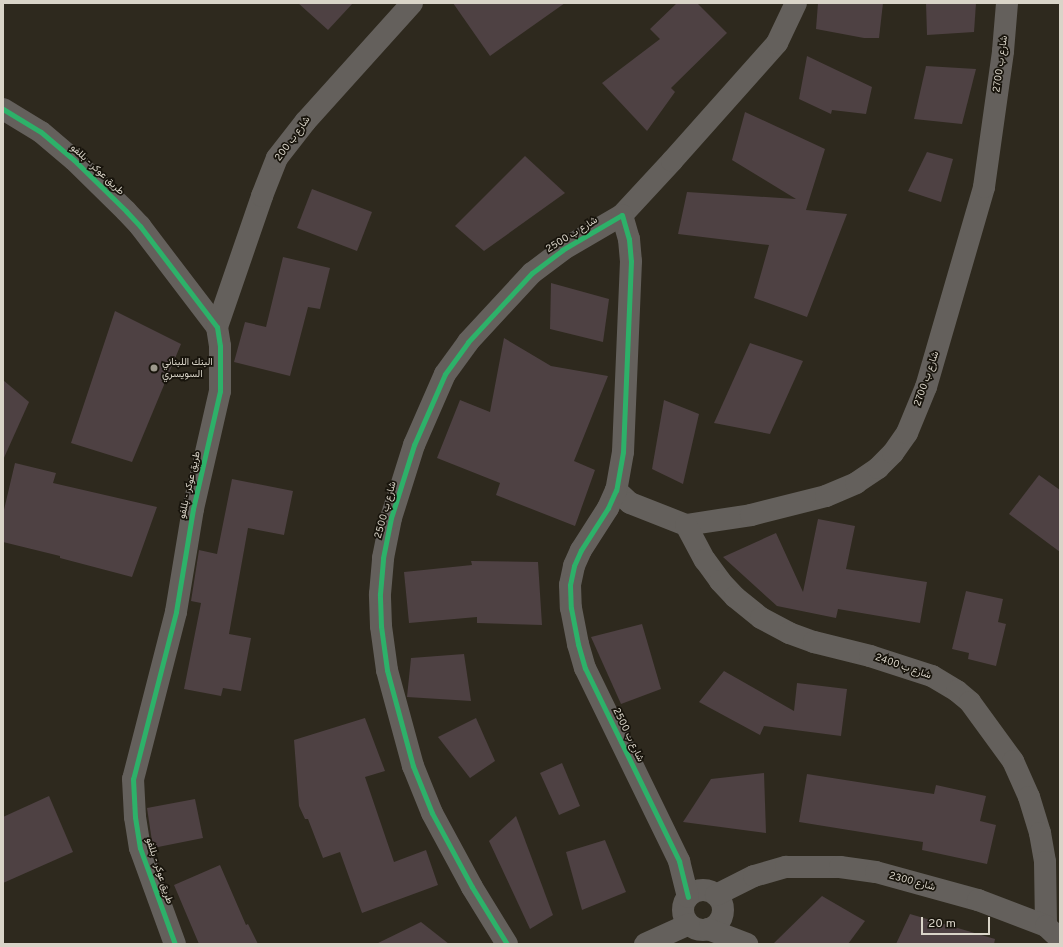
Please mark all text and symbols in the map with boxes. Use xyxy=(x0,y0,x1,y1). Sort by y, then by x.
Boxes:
street label: شارع ب 2700 xyxy=(991,35,1011,93)
street label: شارع ب 200 xyxy=(273,114,313,164)
street label: طريق عوكر - بللفو xyxy=(68,142,126,198)
street label: شارع ب 2500 xyxy=(544,214,600,256)
street label: شارع ب 2700 xyxy=(912,350,942,408)
place label: البنك اللبناني السويسري xyxy=(162,356,213,380)
marker: البنك اللبناني السويسري xyxy=(149,363,159,373)
street label: طريق عوكر - بللفو xyxy=(176,450,204,520)
street label: شارع ب 2500 xyxy=(373,480,399,540)
street label: شارع ب 2400 xyxy=(873,652,933,682)
street label: شارع ب 2500 xyxy=(610,706,646,764)
street label: طريق عوكر - بللفو xyxy=(143,836,175,906)
street label: شارع 2300 xyxy=(888,870,936,894)
scale bar xyxy=(923,909,992,935)
text: 20 m xyxy=(928,916,956,932)

